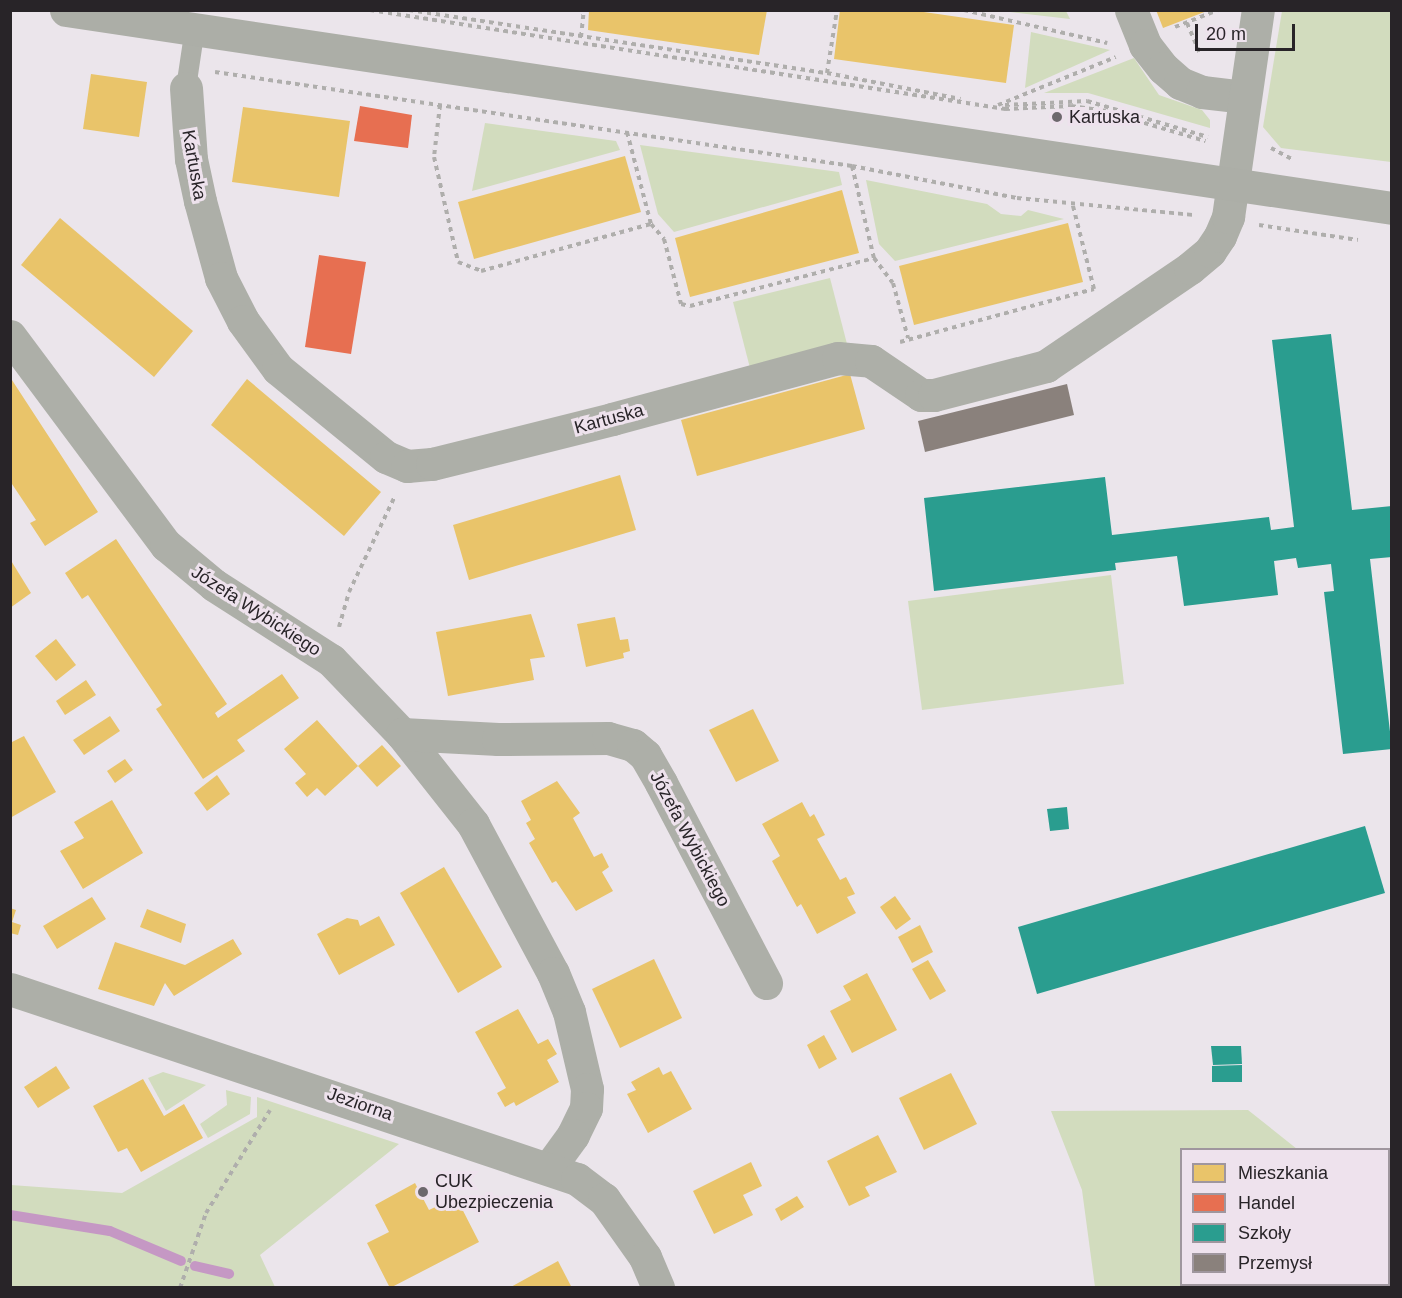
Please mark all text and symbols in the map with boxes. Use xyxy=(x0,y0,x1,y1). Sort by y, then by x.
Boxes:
scale bar xyxy=(1198,12,1298,50)
text: 20 m xyxy=(1206,24,1246,44)
place label: Kartuska xyxy=(1069,106,1140,128)
marker: Kartuska xyxy=(1050,110,1064,124)
street label: Kartuska xyxy=(177,128,211,202)
street label: Kartuska xyxy=(572,399,646,439)
street label: Józefa Wybickiego xyxy=(187,561,325,661)
street label: Józefa Wybickiego xyxy=(645,768,735,910)
street label: Jeziorna xyxy=(324,1083,396,1125)
legend xyxy=(1180,1148,1390,1286)
text: Mieszkania xyxy=(1238,1163,1328,1183)
place label: CUK Ubezpieczenia xyxy=(435,1171,553,1214)
marker: CUK Ubezpieczenia xyxy=(416,1185,430,1199)
text: Handel xyxy=(1238,1193,1295,1213)
text: Szkoły xyxy=(1238,1223,1291,1243)
text: Przemysł xyxy=(1238,1253,1312,1273)

